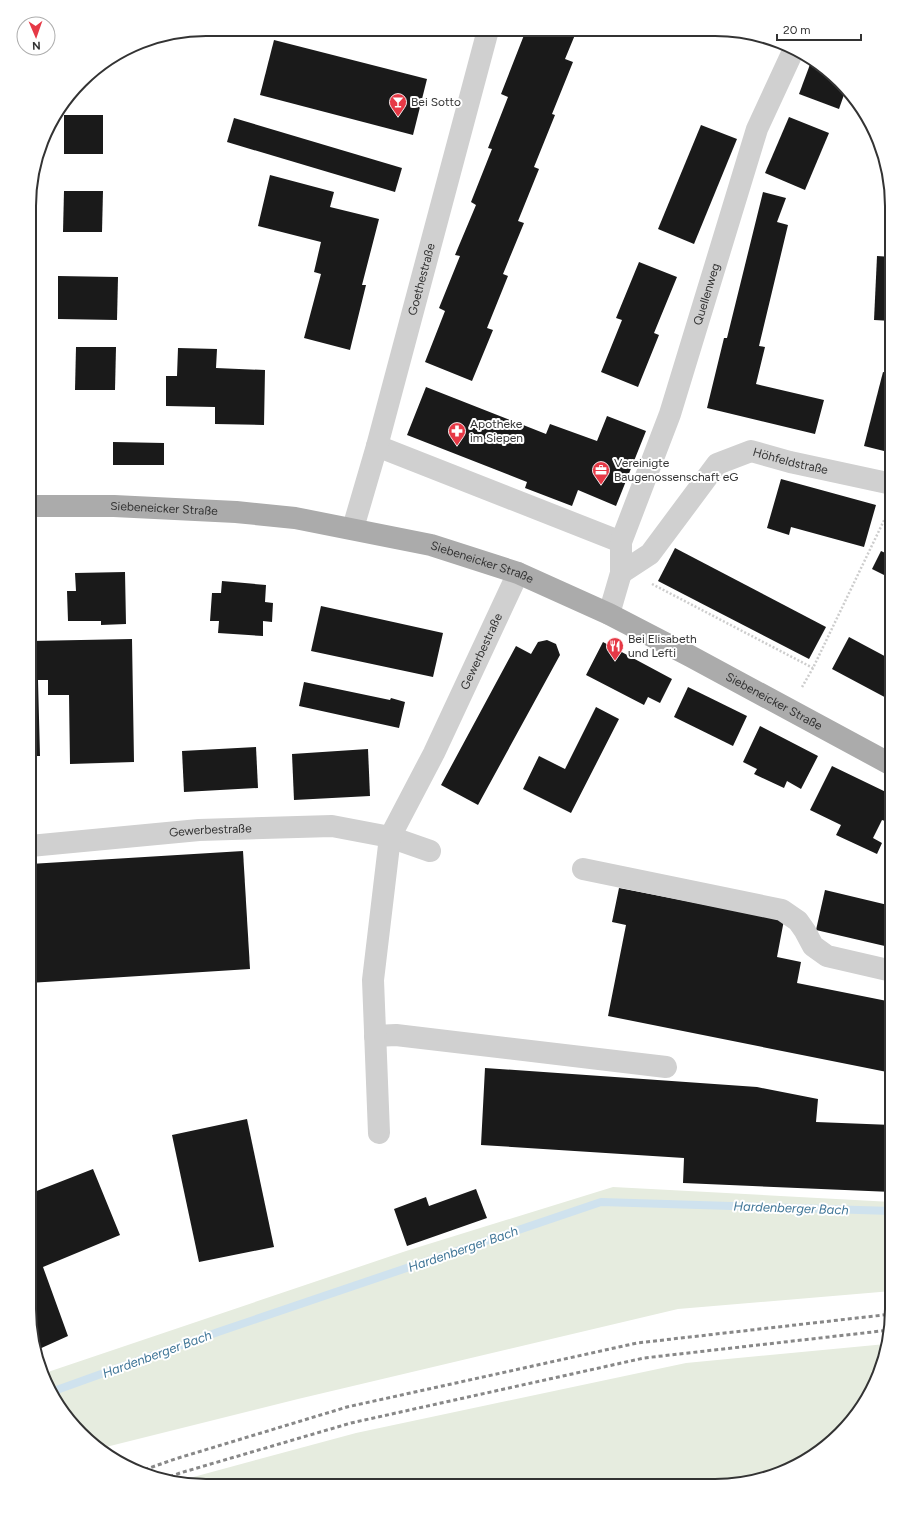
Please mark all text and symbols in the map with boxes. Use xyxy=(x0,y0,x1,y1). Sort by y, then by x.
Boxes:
north arrow xyxy=(16,16,56,56)
scale bar xyxy=(777,16,861,42)
text: 20 m xyxy=(783,23,811,37)
text: N xyxy=(32,39,41,52)
bar icon: Bei Sotto xyxy=(388,92,408,117)
place label: Bei Sotto xyxy=(411,95,461,109)
street label: Goethestraße xyxy=(405,241,438,317)
street label: Quellenweg xyxy=(691,262,723,327)
place label: Apotheke im Siepen xyxy=(470,417,523,445)
pharmacy icon: Apotheke im Siepen xyxy=(447,421,467,446)
street label: Höhfeldstraße xyxy=(751,445,830,477)
place label: Vereinigte Baugenossenschaft eG xyxy=(614,456,738,484)
office icon: Vereinigte Baugenossenschaft eG xyxy=(591,460,611,485)
street label: Siebeneicker Straße xyxy=(110,499,218,518)
street label: Siebeneicker Straße xyxy=(429,538,536,586)
street label: Gewerbestraße xyxy=(458,611,505,692)
place label: Bei Elisabeth und Lefti xyxy=(628,632,697,660)
restaurant icon: Bei Elisabeth und Lefti xyxy=(605,636,625,661)
street label: Siebeneicker Straße xyxy=(723,670,825,733)
street label: Gewerbestraße xyxy=(168,821,252,840)
water label: Hardenberger Bach xyxy=(733,1198,849,1218)
water label: Hardenberger Bach xyxy=(406,1223,520,1275)
water label: Hardenberger Bach xyxy=(100,1327,214,1381)

